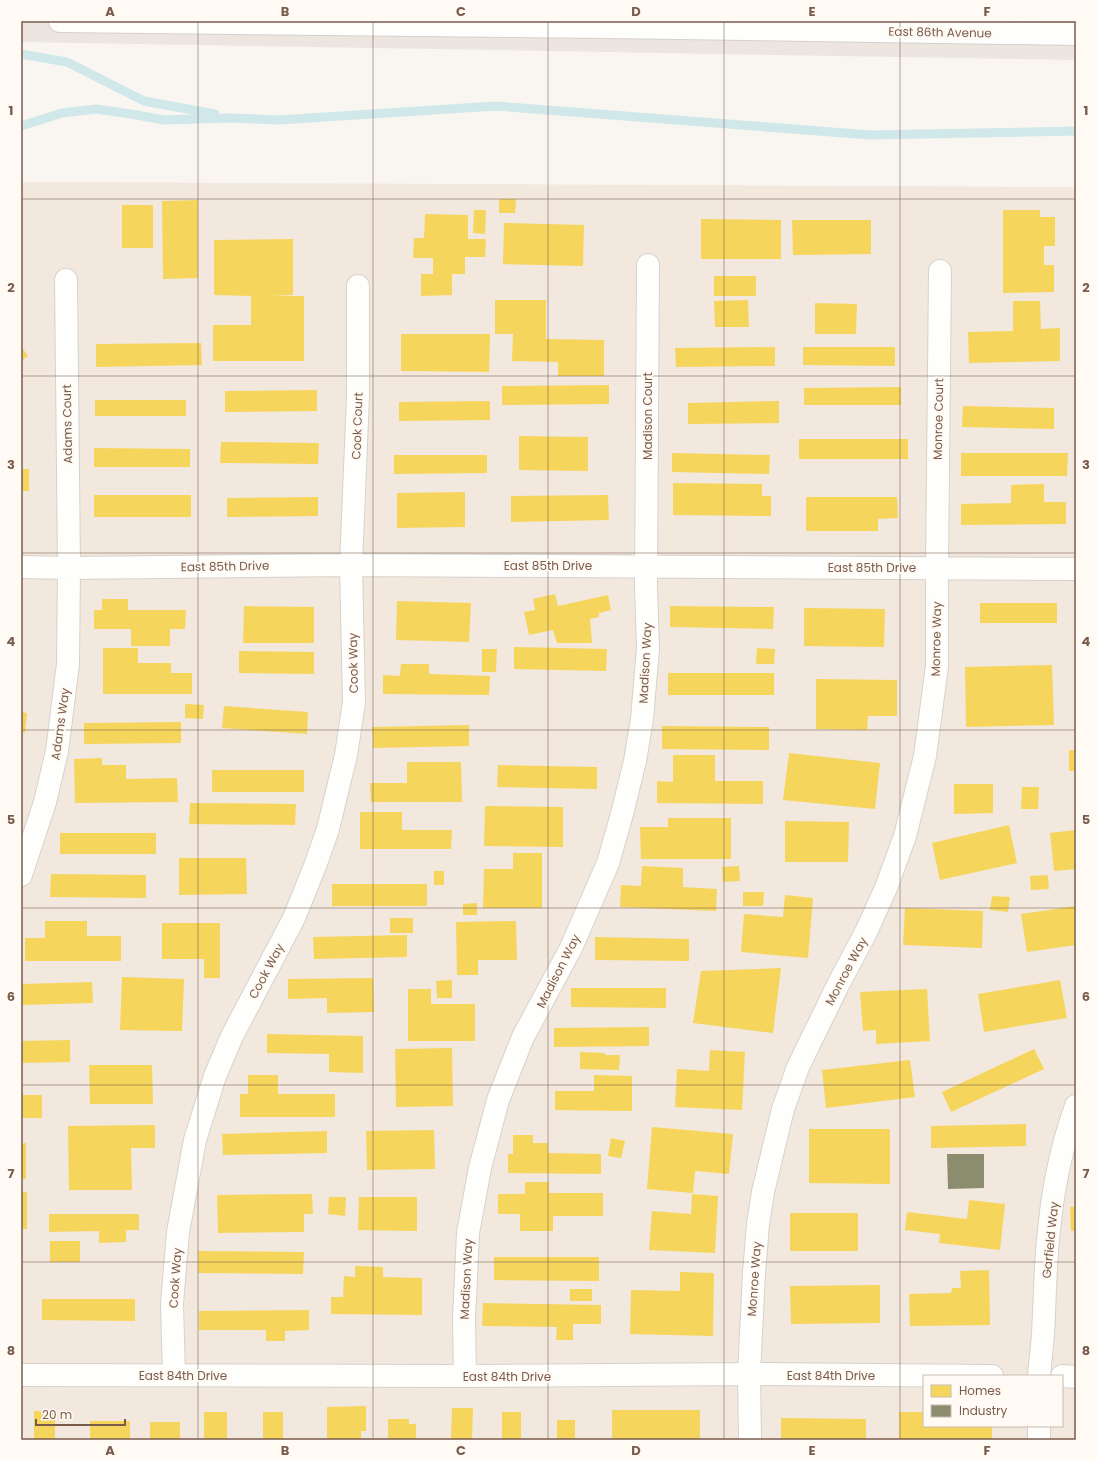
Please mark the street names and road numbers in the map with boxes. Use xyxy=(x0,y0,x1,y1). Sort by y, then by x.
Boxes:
street label: East 86th Avenue xyxy=(888,23,992,41)
street label: Madison Court xyxy=(639,372,656,460)
street label: Monroe Court xyxy=(929,378,947,460)
street label: Adams Court xyxy=(58,384,76,464)
street label: Cook Court xyxy=(347,392,367,460)
street label: East 85th Drive xyxy=(181,557,269,575)
street label: East 85th Drive xyxy=(504,557,592,574)
street label: East 85th Drive xyxy=(828,559,916,576)
street label: Monroe Way xyxy=(927,601,945,677)
street label: Madison Way xyxy=(634,622,656,704)
street label: Cook Way xyxy=(344,632,362,693)
street label: Adams Way xyxy=(47,687,74,761)
street label: Madison Way xyxy=(532,931,584,1011)
street label: Monroe Way xyxy=(821,934,871,1008)
street label: Cook Way xyxy=(244,940,288,1002)
street label: Garfield Way xyxy=(1038,1201,1063,1279)
street label: Madison Way xyxy=(455,1238,477,1320)
street label: Monroe Way xyxy=(743,1241,765,1317)
street label: Cook Way xyxy=(164,1247,186,1309)
street label: East 84th Drive xyxy=(139,1367,227,1384)
street label: East 84th Drive xyxy=(787,1367,875,1384)
street label: East 84th Drive xyxy=(463,1368,551,1385)

